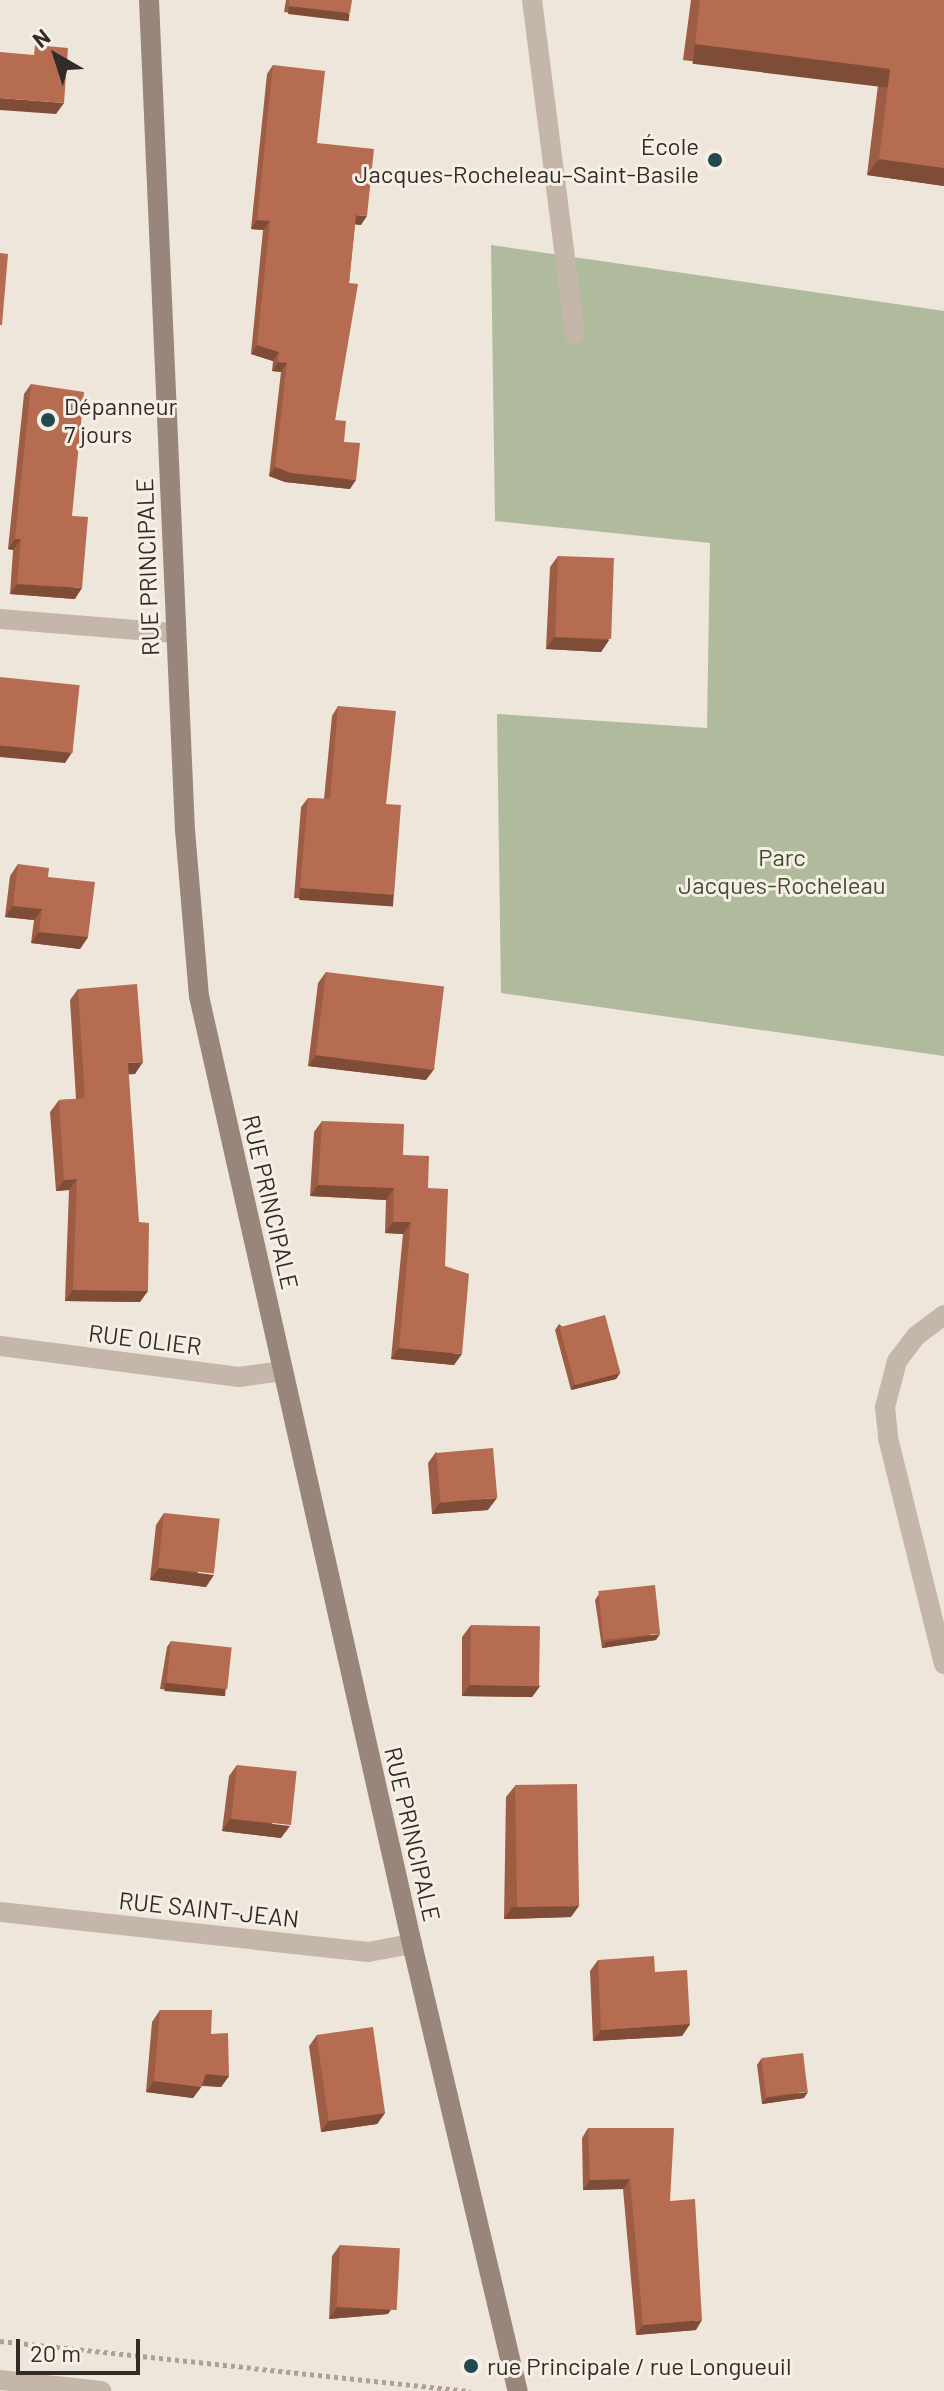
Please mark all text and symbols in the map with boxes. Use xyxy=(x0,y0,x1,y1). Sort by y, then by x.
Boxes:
north arrow xyxy=(16,16,96,96)
text: N xyxy=(27,23,55,52)
place label: École Jacques-Rocheleau–Saint-Basile xyxy=(355,132,699,188)
marker: École Jacques-Rocheleau–Saint-Basile xyxy=(706,151,724,169)
place label: Dépanneur 7 jours xyxy=(64,392,177,448)
marker: Dépanneur 7 jours xyxy=(39,411,57,429)
street label: RUE PRINCIPALE xyxy=(130,478,164,656)
park label: Parc Jacques-Rocheleau xyxy=(678,843,886,899)
street label: RUE PRINCIPALE xyxy=(237,1112,305,1292)
street label: RUE OLIER xyxy=(87,1318,203,1360)
street label: RUE PRINCIPALE xyxy=(379,1744,447,1924)
street label: RUE SAINT-JEAN xyxy=(117,1885,301,1933)
scale bar xyxy=(20,2323,144,2373)
text: 20 m xyxy=(30,2338,81,2367)
place label: rue Principale / rue Longueuil xyxy=(487,2352,791,2380)
marker: rue Principale / rue Longueuil xyxy=(462,2357,480,2375)

